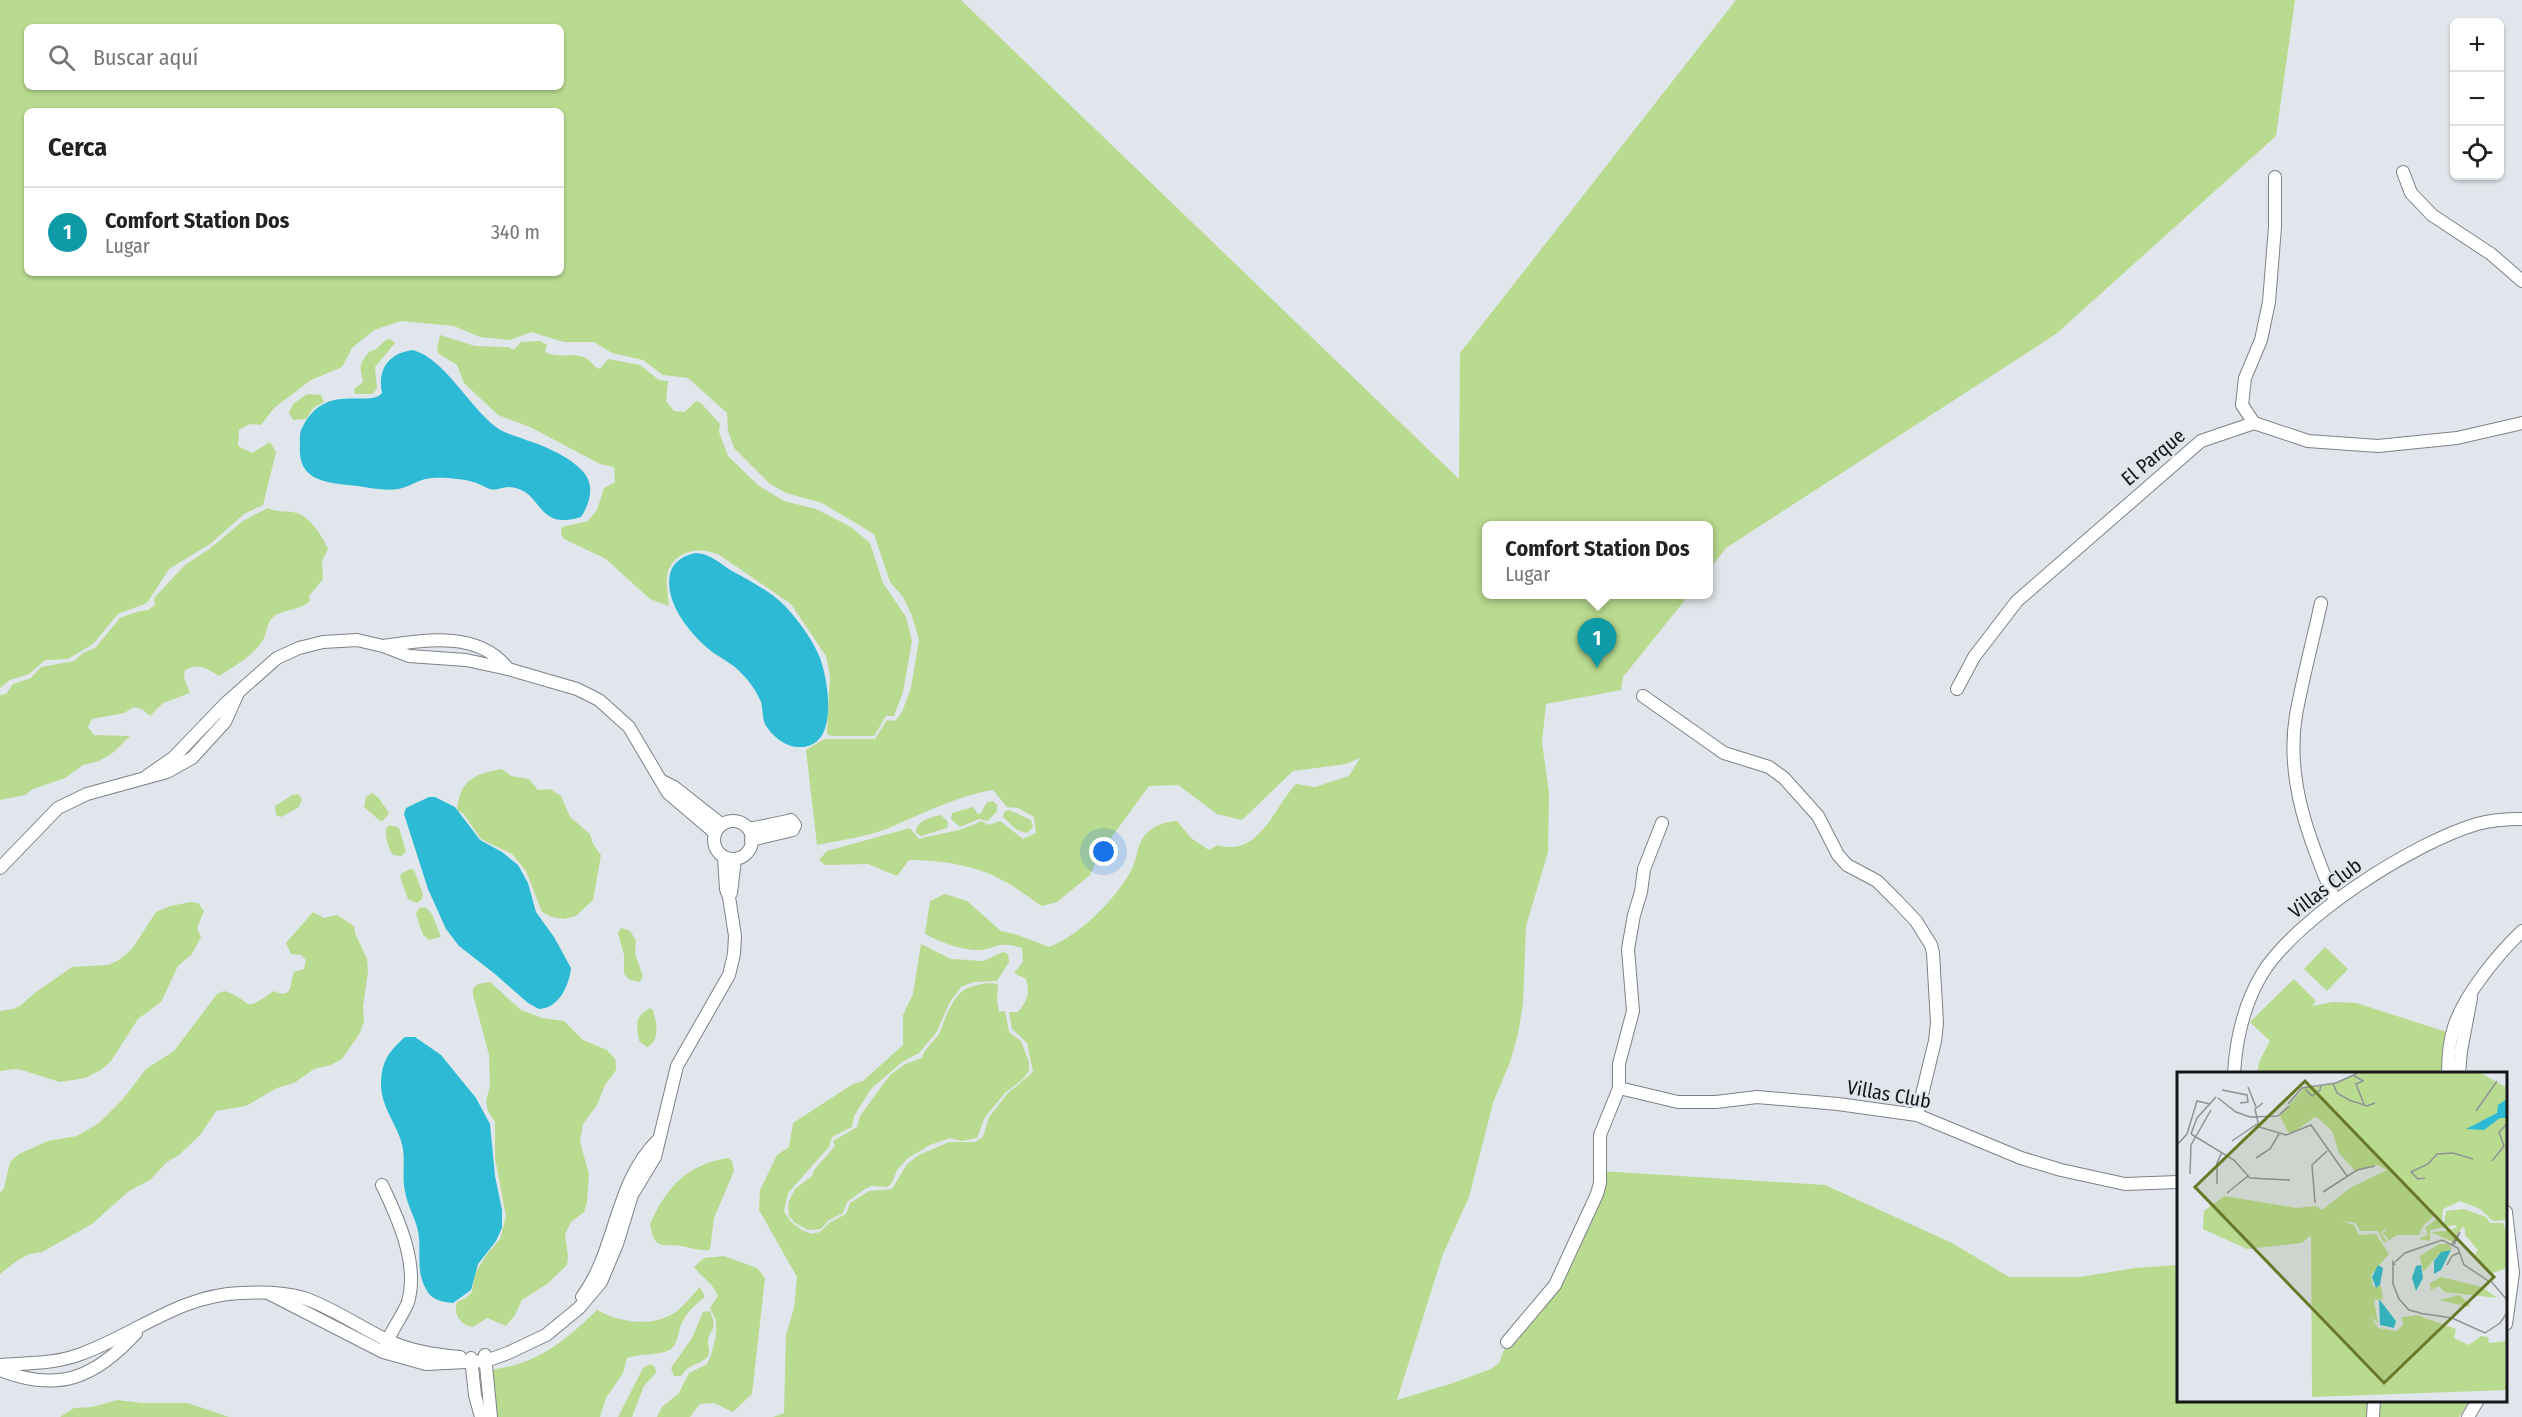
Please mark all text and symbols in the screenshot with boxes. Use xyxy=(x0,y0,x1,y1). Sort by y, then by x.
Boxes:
map controls xyxy=(2450,18,2504,180)
button: + xyxy=(2450,18,2504,72)
search box xyxy=(24,24,564,90)
icon: search xyxy=(45,41,78,74)
text: Buscar aquí xyxy=(93,44,198,71)
button: − xyxy=(2450,72,2504,126)
button: locate xyxy=(2450,126,2504,180)
text: Cerca xyxy=(48,132,107,163)
text: Comfort Station Dos xyxy=(105,207,289,234)
text: 1 xyxy=(63,220,72,244)
text: 340 m xyxy=(491,220,540,244)
text: Lugar xyxy=(105,234,150,258)
street label: El Parque xyxy=(2116,423,2190,491)
popup xyxy=(1482,521,1713,599)
text: Comfort Station Dos xyxy=(1505,535,1690,562)
text: Lugar xyxy=(1505,562,1550,586)
pin: 1 xyxy=(1578,618,1616,668)
your location xyxy=(1089,837,1118,866)
street label: Villas Club xyxy=(2284,853,2366,923)
inset map xyxy=(2177,1072,2507,1402)
street label: Villas Club xyxy=(1845,1075,1933,1113)

